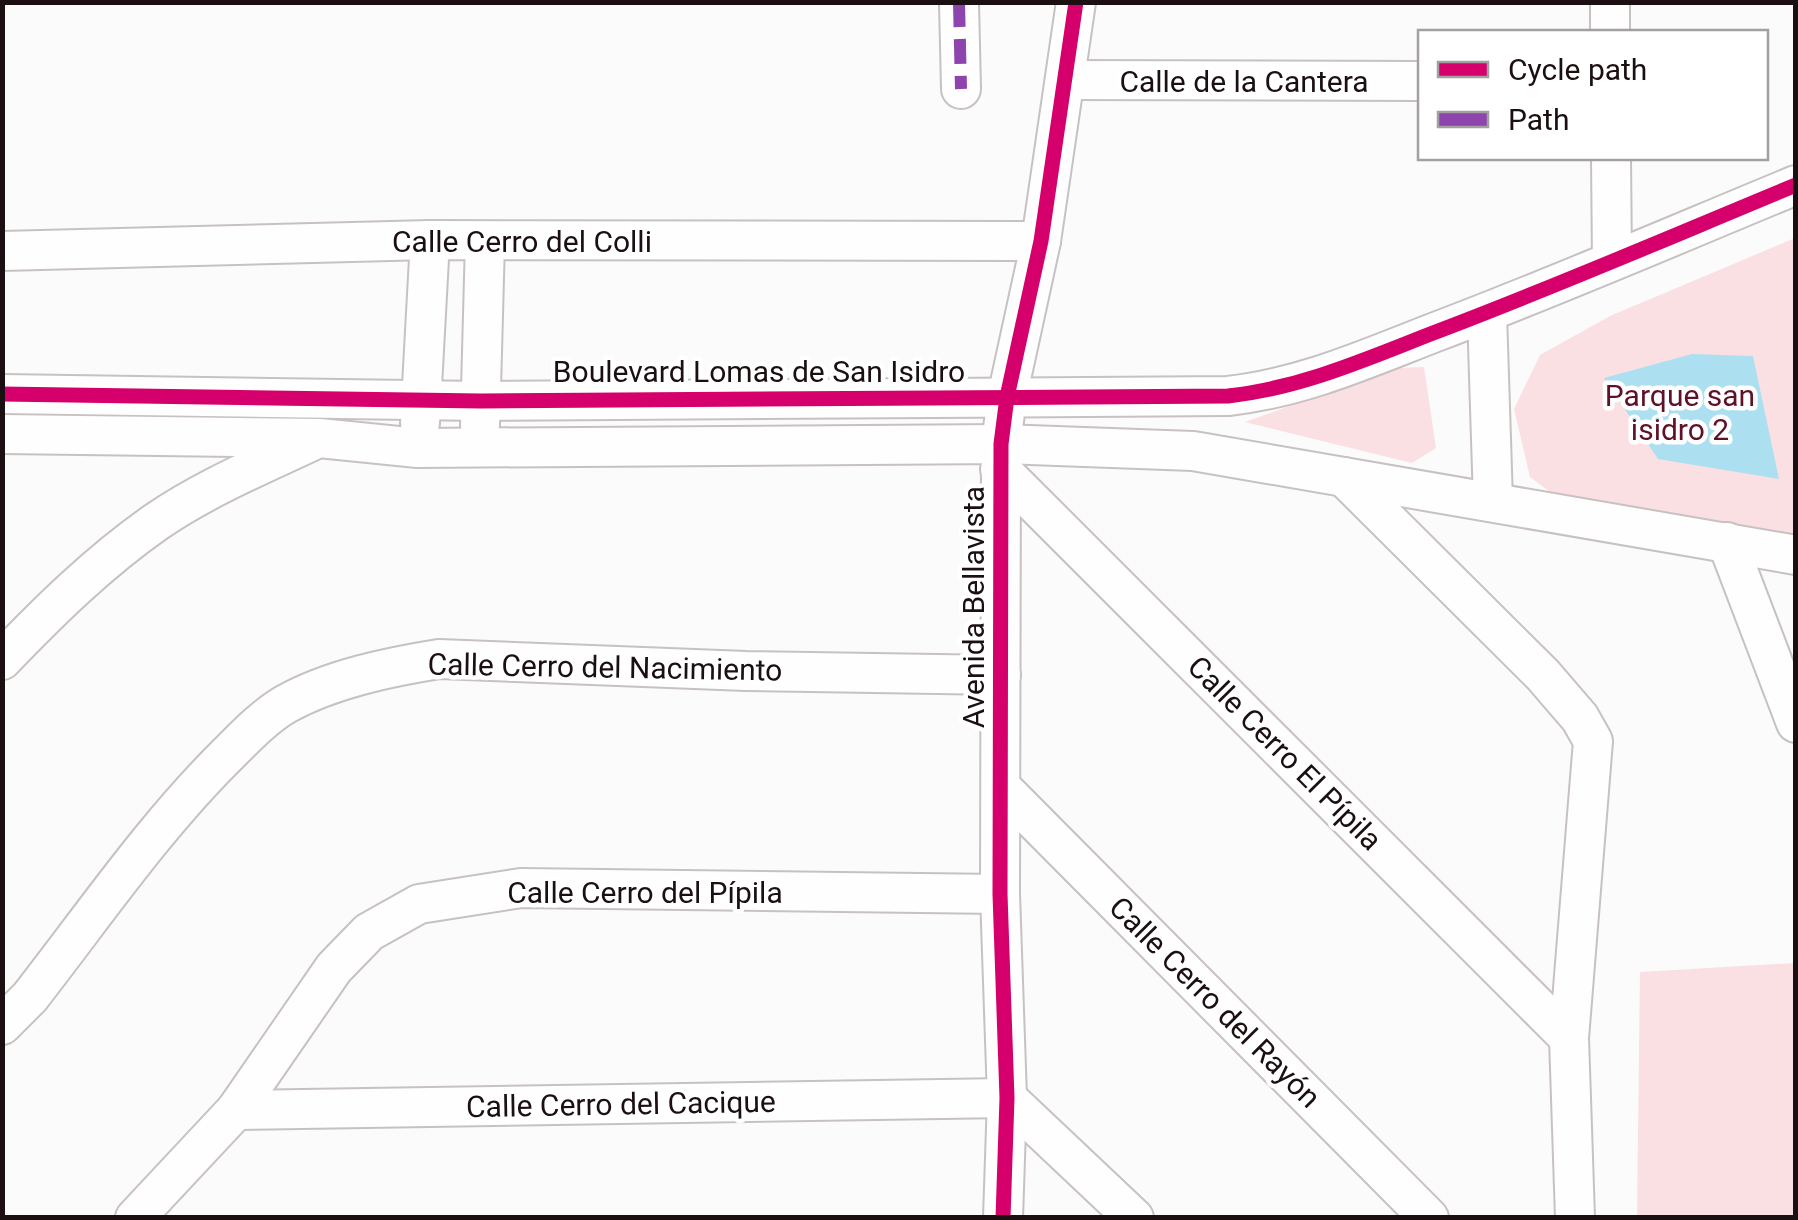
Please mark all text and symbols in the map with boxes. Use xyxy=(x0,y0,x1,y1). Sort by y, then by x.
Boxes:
legend xyxy=(1418,30,1768,160)
text: Cycle path xyxy=(1508,52,1647,87)
street label: Calle de la Cantera xyxy=(1119,64,1369,99)
text: Path xyxy=(1508,102,1569,137)
street label: Calle Cerro del Colli xyxy=(392,224,652,259)
street label: Boulevard Lomas de San Isidro xyxy=(553,354,965,389)
park label: Parque san isidro 2 xyxy=(1605,378,1755,447)
street label: Avenida Bellavista xyxy=(956,486,991,728)
street label: Calle Cerro del Nacimiento xyxy=(427,646,783,688)
street label: Calle Cerro El Pípila xyxy=(1181,649,1389,857)
street label: Calle Cerro del Pípila xyxy=(507,875,783,910)
street label: Calle Cerro del Rayón xyxy=(1102,889,1328,1115)
street label: Calle Cerro del Cacique xyxy=(466,1084,776,1124)

